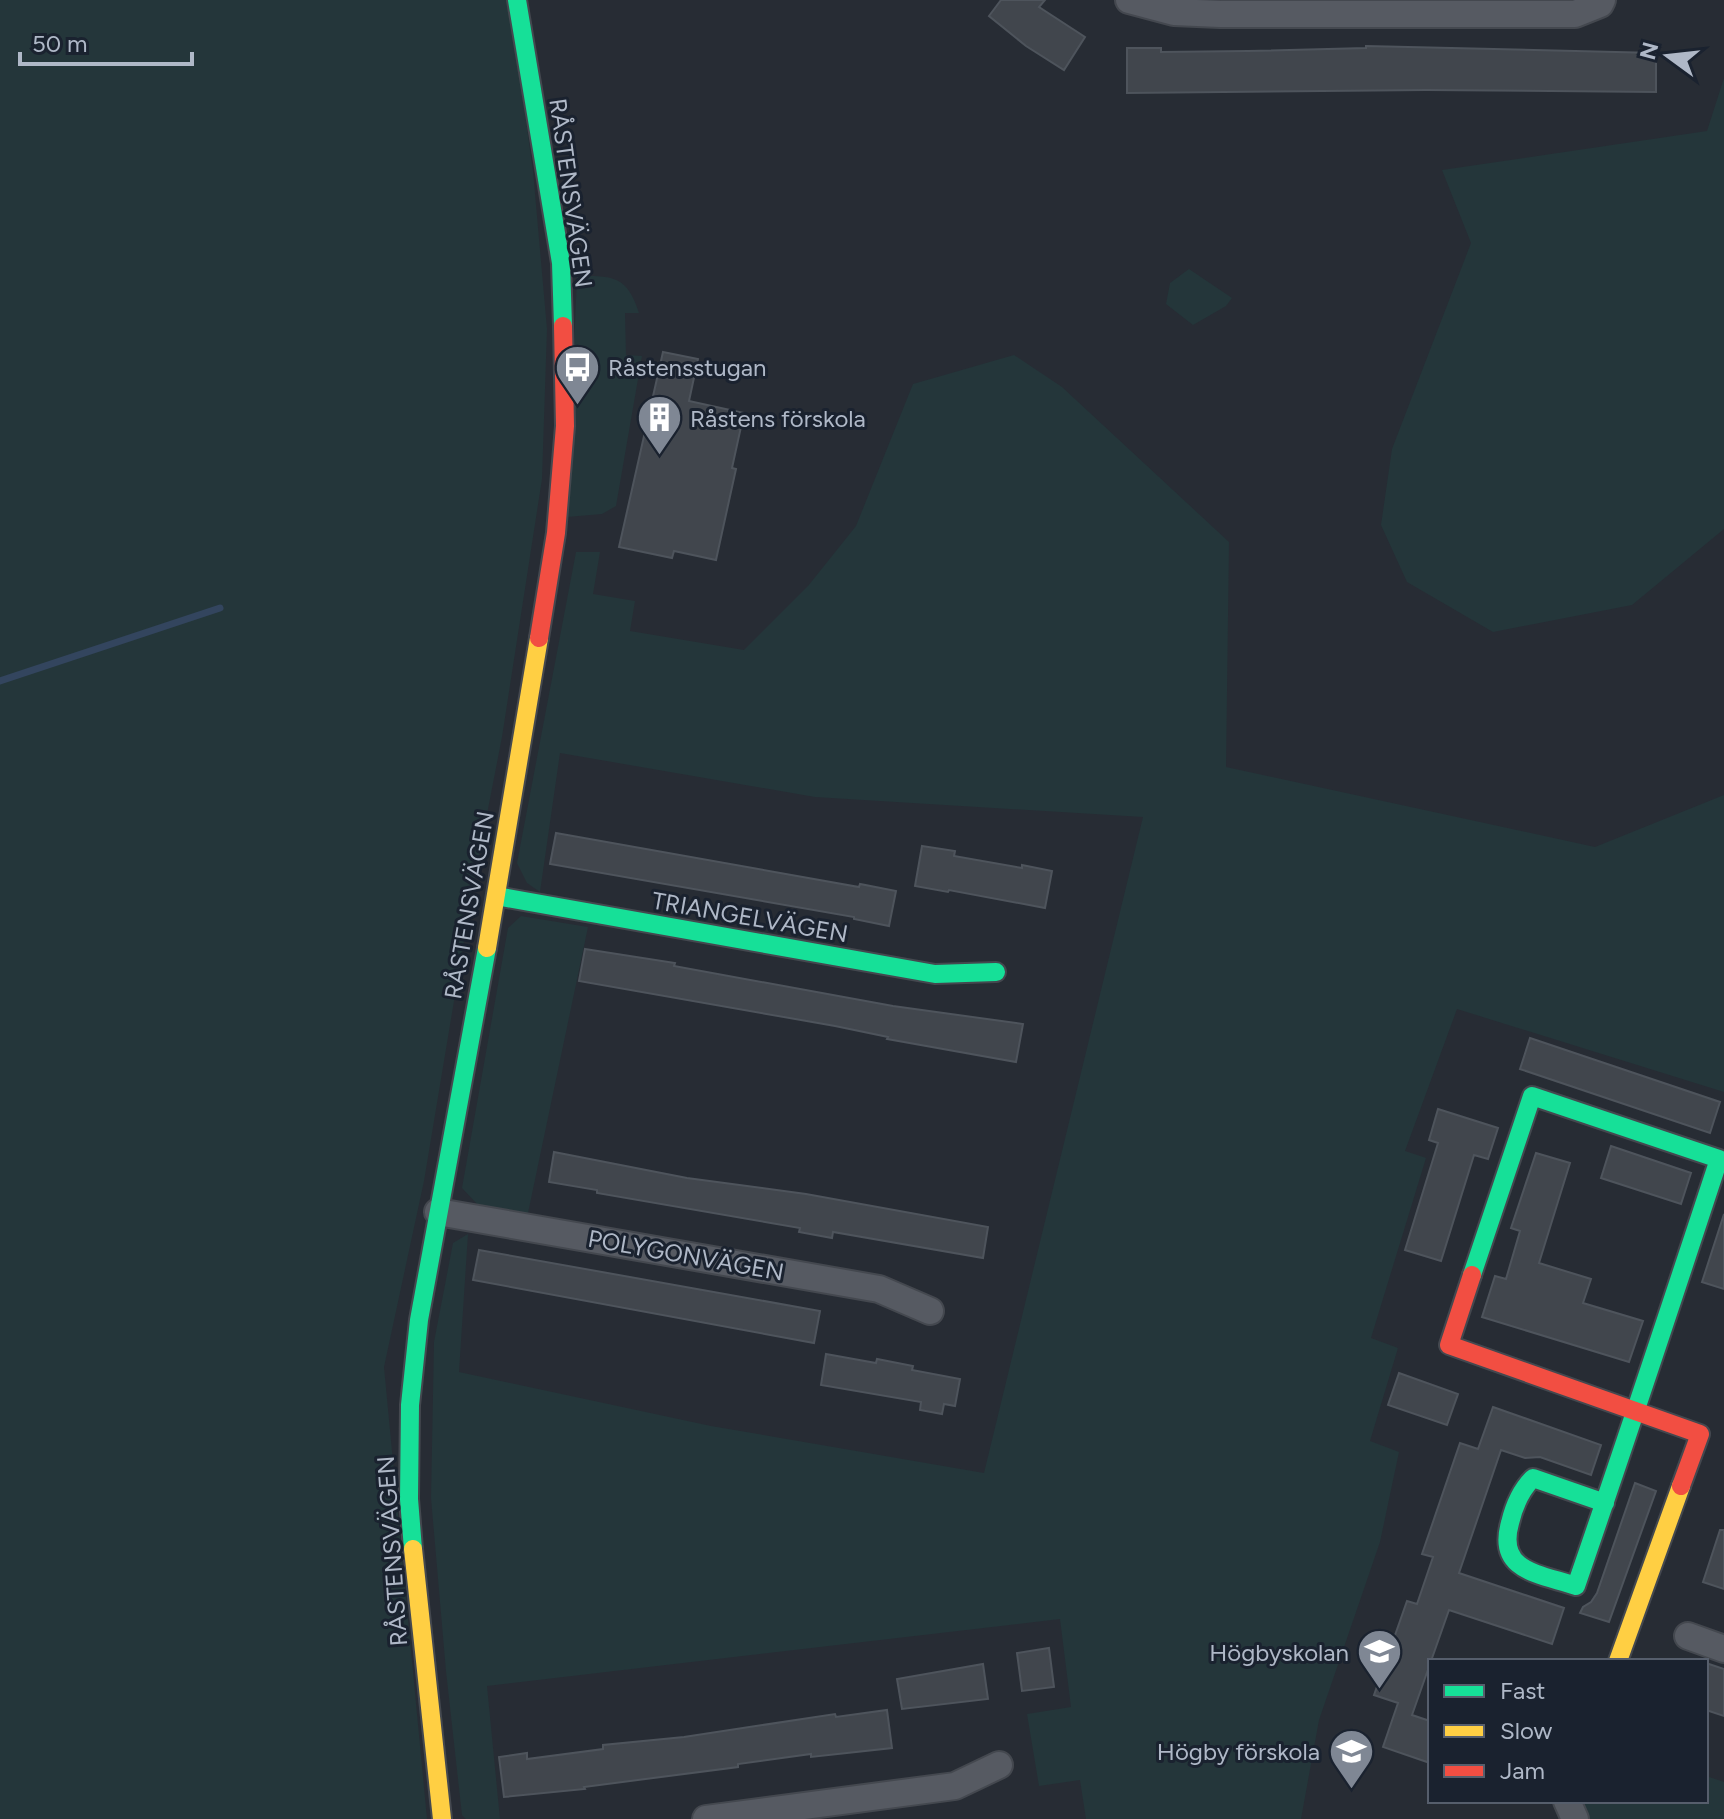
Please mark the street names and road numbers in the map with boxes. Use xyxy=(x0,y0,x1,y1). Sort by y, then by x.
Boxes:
street label: RÅSTENSVÄGEN xyxy=(543,97,599,289)
street label: RÅSTENSVÄGEN xyxy=(438,809,500,1001)
street label: TRIANGELVÄGEN xyxy=(650,885,850,949)
street label: POLYGONVÄGEN xyxy=(586,1223,786,1287)
street label: RÅSTENSVÄGEN xyxy=(371,1455,413,1647)

